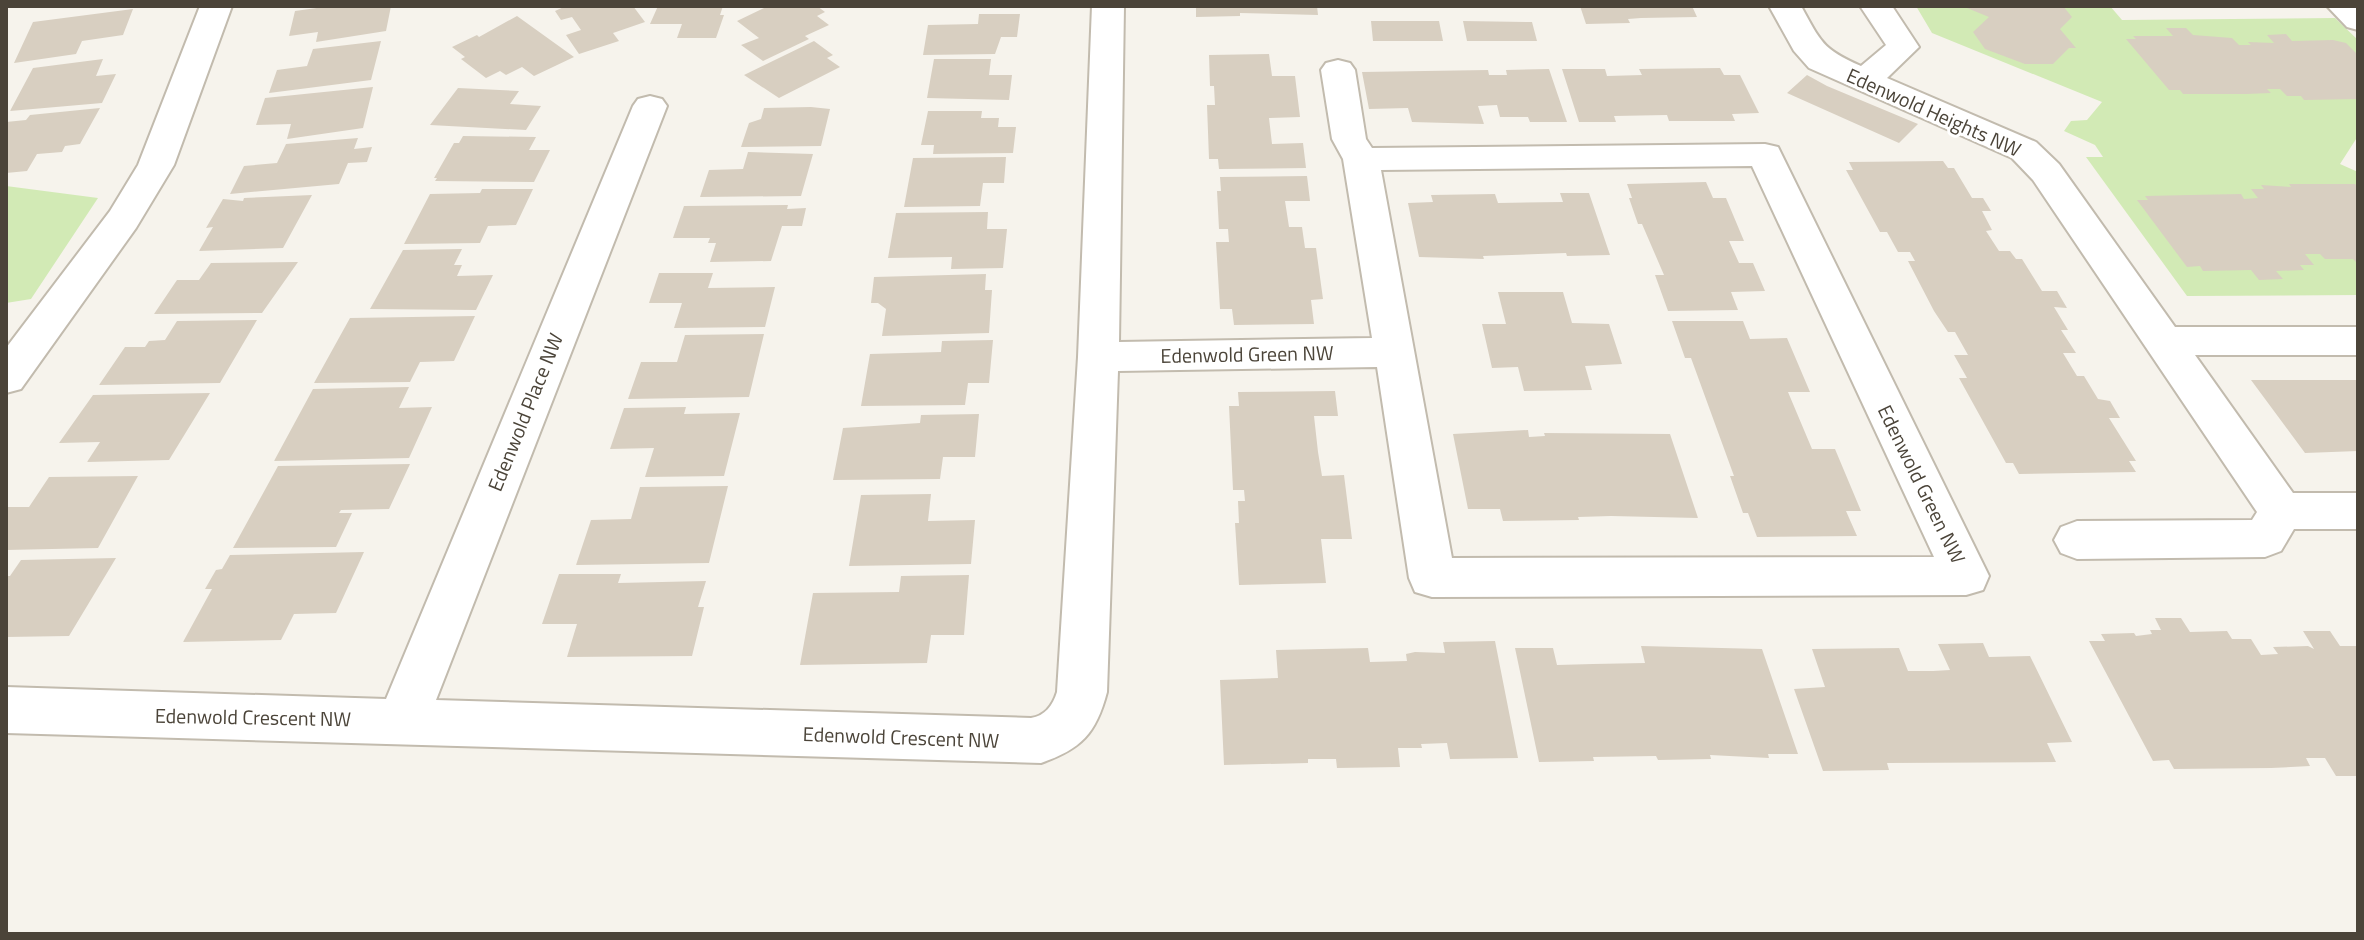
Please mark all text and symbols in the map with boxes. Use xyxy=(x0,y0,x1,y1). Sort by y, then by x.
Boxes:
street label: Edenwold Heights NW xyxy=(1842,60,2027,165)
street label: Edenwold Place NW xyxy=(479,328,571,496)
street label: Edenwold Green NW xyxy=(1160,337,1334,371)
street label: Edenwold Green NW xyxy=(1870,399,1974,569)
street label: Edenwold Crescent NW xyxy=(155,700,352,734)
street label: Edenwold Crescent NW xyxy=(802,718,1000,756)

